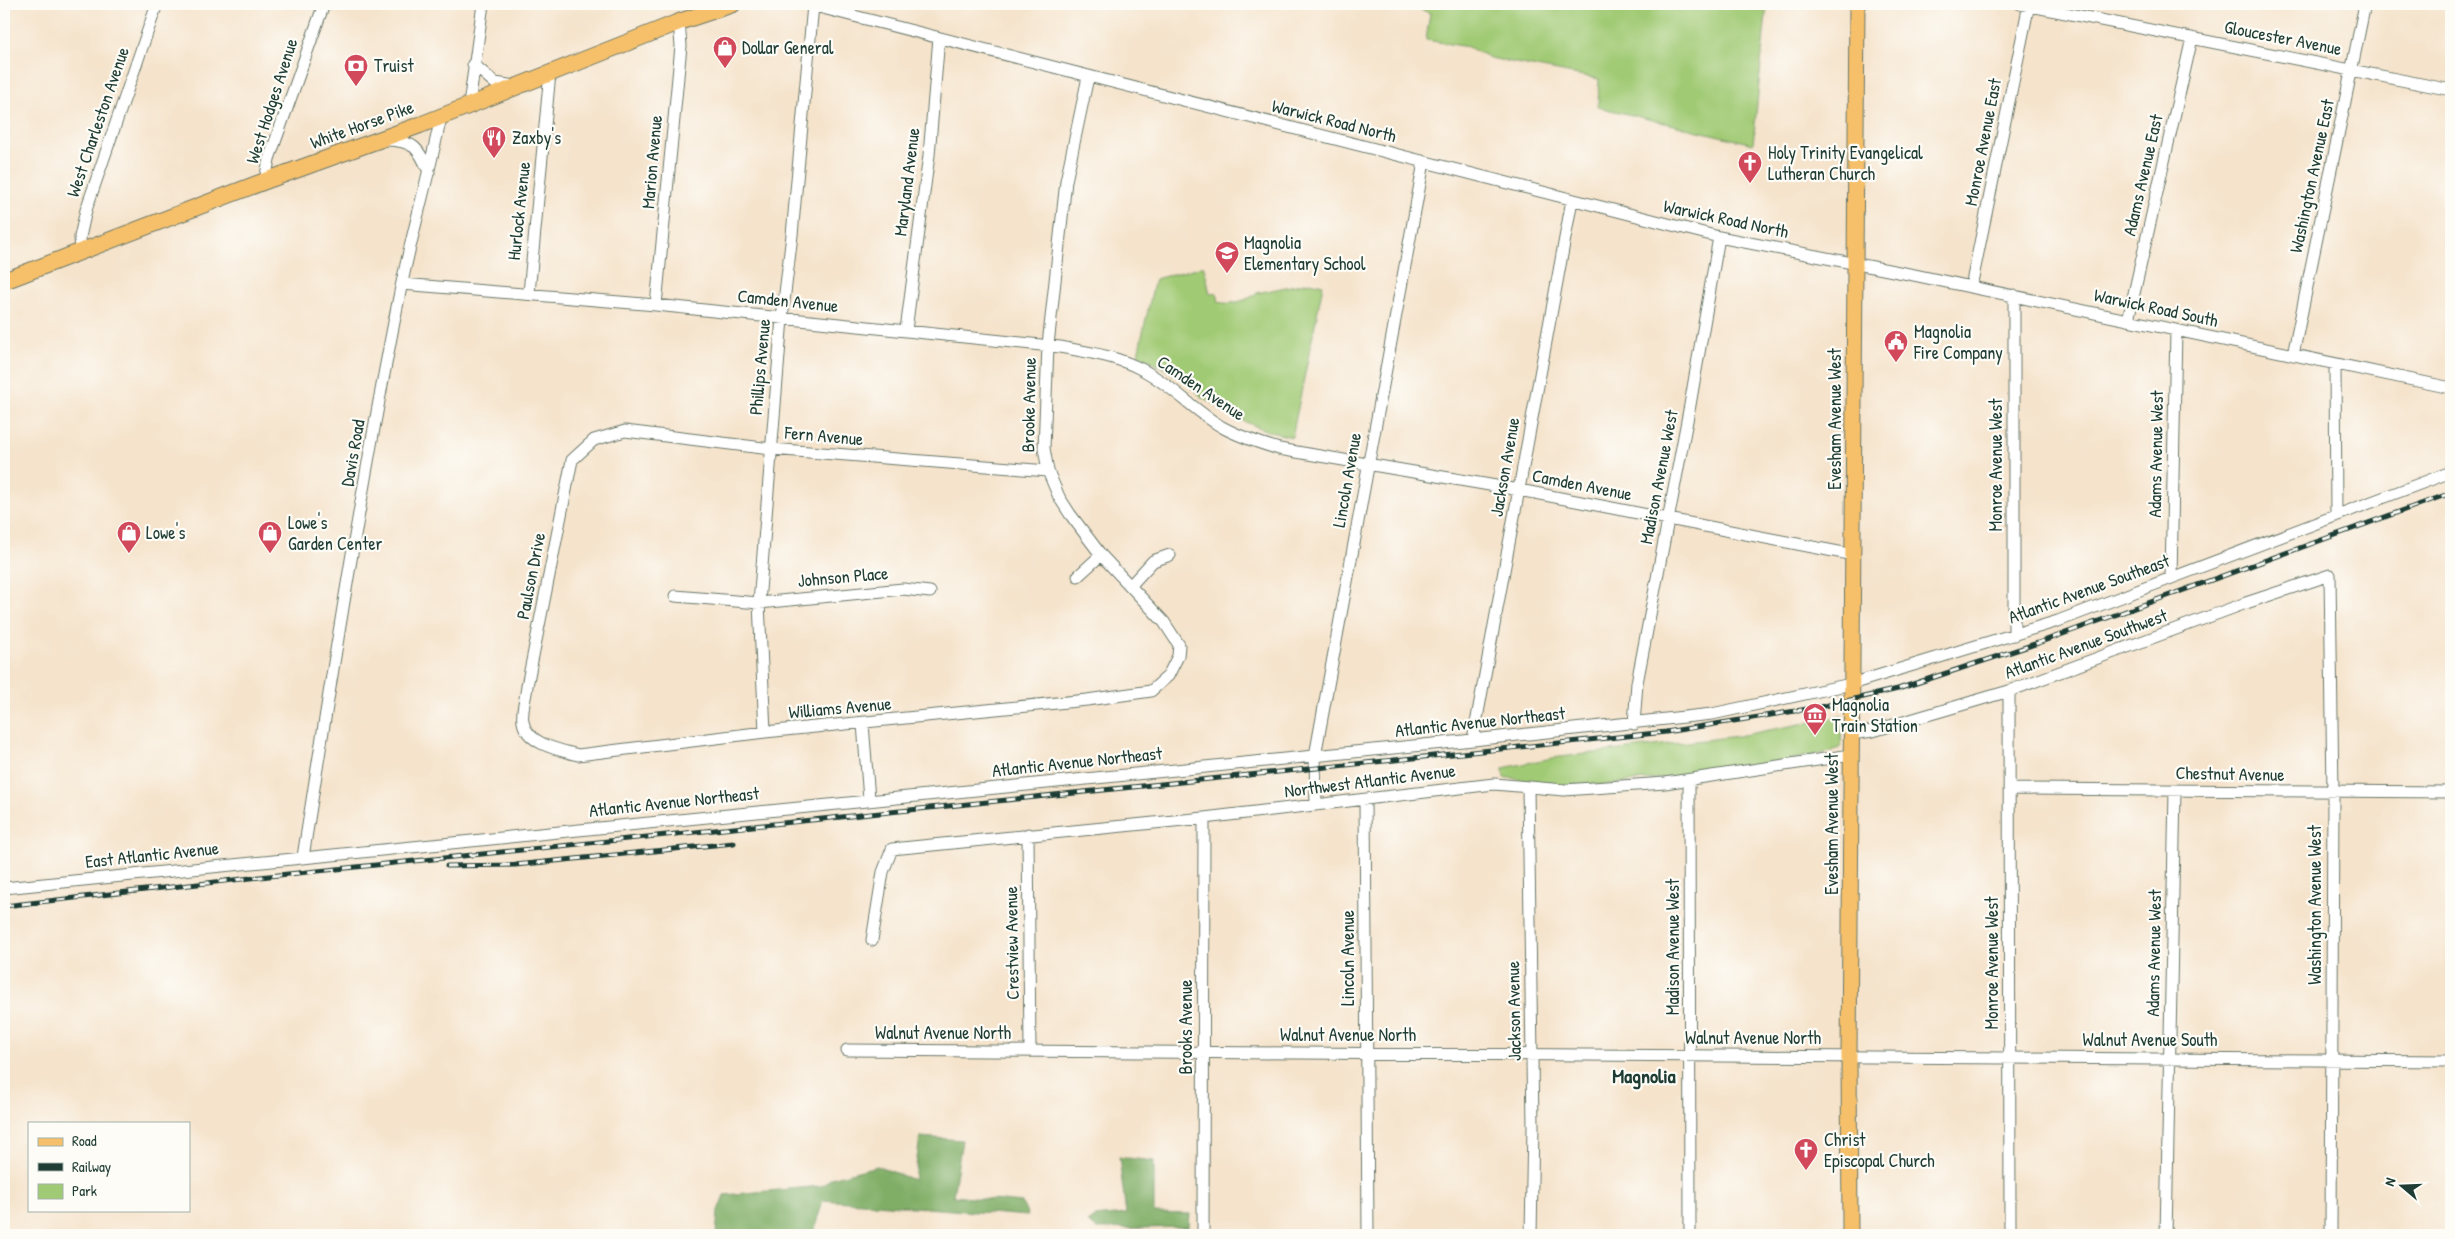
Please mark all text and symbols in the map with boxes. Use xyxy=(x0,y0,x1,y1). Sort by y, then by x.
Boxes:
street label: Gloucester Avenue xyxy=(2222,14,2344,61)
street label: West Hodges Avenue xyxy=(240,35,304,167)
shop icon: Dollar General xyxy=(712,35,738,69)
place label: Dollar General xyxy=(742,35,834,60)
street label: West Charleston Avenue xyxy=(60,43,135,200)
bank icon: Truist xyxy=(343,53,369,87)
place label: Truist xyxy=(374,53,415,78)
street label: Monroe Avenue East xyxy=(1958,75,2007,208)
street label: Warwick Road North xyxy=(1269,93,1399,148)
street label: White Horse Pike xyxy=(307,94,417,155)
street label: Washington Avenue East xyxy=(2283,96,2340,255)
street label: Adams Avenue East xyxy=(2116,111,2169,238)
street label: Marion Avenue xyxy=(635,114,668,210)
restaurant icon: Zaxby's xyxy=(481,125,507,159)
place label: Zaxby's xyxy=(512,125,561,150)
street label: Maryland Avenue xyxy=(887,126,926,238)
place label: Holy Trinity Evangelical Lutheran Church xyxy=(1768,140,1923,186)
church icon: Holy Trinity Evangelical Lutheran Church xyxy=(1737,150,1763,184)
street label: Hurlock Avenue xyxy=(501,160,536,261)
street label: Warwick Road North xyxy=(1661,193,1791,244)
place label: Magnolia Elementary School xyxy=(1244,230,1366,276)
school or university icon: Magnolia Elementary School xyxy=(1214,240,1240,274)
street label: Warwick Road South xyxy=(2092,282,2221,333)
street label: Camden Avenue xyxy=(736,283,840,318)
street label: Phillips Avenue xyxy=(743,318,776,416)
place label: Magnolia Fire Company xyxy=(1913,319,2003,365)
public building icon: Magnolia Fire Company xyxy=(1883,329,1909,363)
street label: Evesham Avenue West xyxy=(1822,347,1847,490)
street label: Camden Avenue xyxy=(1152,349,1250,426)
street label: Brooke Avenue xyxy=(1015,357,1042,453)
street label: Adams Avenue West xyxy=(2142,389,2169,518)
street label: Monroe Avenue West xyxy=(1983,398,2008,531)
street label: Madison Avenue West xyxy=(1633,407,1684,546)
street label: Jackson Avenue xyxy=(1483,415,1526,518)
street label: Davis Road xyxy=(334,418,371,488)
street label: Fern Avenue xyxy=(783,420,864,451)
street label: Lincoln Avenue xyxy=(1326,431,1367,529)
street label: Camden Avenue xyxy=(1530,463,1634,506)
place label: Lowe's Garden Center xyxy=(288,510,383,556)
shop icon: Lowe's xyxy=(116,520,142,554)
place label: Lowe's xyxy=(146,520,185,545)
shop icon: Lowe's Garden Center xyxy=(257,520,283,554)
street label: Paulson Drive xyxy=(510,530,551,622)
street label: Atlantic Avenue Southeast xyxy=(2005,547,2174,629)
street label: Johnson Place xyxy=(797,560,889,593)
street label: Atlantic Avenue Southwest xyxy=(2001,602,2171,685)
street label: Williams Avenue xyxy=(788,691,892,724)
place label: Magnolia Train Station xyxy=(1832,692,1918,738)
street label: Atlantic Avenue Northeast xyxy=(1394,700,1567,743)
museum icon: Magnolia Train Station xyxy=(1802,702,1828,736)
street label: Atlantic Avenue Northeast xyxy=(991,740,1164,783)
street label: Evesham Avenue West xyxy=(1819,752,1844,895)
street label: Northwest Atlantic Avenue xyxy=(1283,758,1457,803)
street label: Chestnut Avenue xyxy=(2175,760,2285,787)
street label: Atlantic Avenue Northeast xyxy=(588,780,761,823)
street label: Washington Avenue West xyxy=(2302,824,2327,985)
street label: East Atlantic Avenue xyxy=(84,835,220,874)
street label: Madison Avenue West xyxy=(1660,878,1685,1015)
street label: Crestview Avenue xyxy=(998,886,1025,1000)
street label: Adams Avenue West xyxy=(2140,888,2167,1017)
street label: Monroe Avenue West xyxy=(1979,896,2004,1029)
street label: Lincoln Avenue xyxy=(1335,910,1360,1006)
street label: Jackson Avenue xyxy=(1500,961,1527,1061)
street label: Brooks Avenue xyxy=(1173,980,1198,1074)
street label: Walnut Avenue North xyxy=(875,1020,1011,1045)
street label: Walnut Avenue North xyxy=(1280,1022,1416,1047)
street label: Walnut Avenue North xyxy=(1685,1025,1821,1050)
street label: Walnut Avenue South xyxy=(2083,1027,2218,1052)
district label: Magnolia xyxy=(1612,1062,1676,1090)
legend xyxy=(28,1122,190,1212)
place label: Christ Episcopal Church xyxy=(1824,1127,1935,1173)
text: Road xyxy=(72,1130,97,1151)
church icon: Christ Episcopal Church xyxy=(1793,1137,1819,1171)
text: Railway xyxy=(72,1156,111,1177)
north arrow xyxy=(2378,1162,2428,1212)
text: N xyxy=(2379,1174,2400,1188)
text: Park xyxy=(72,1180,97,1201)

